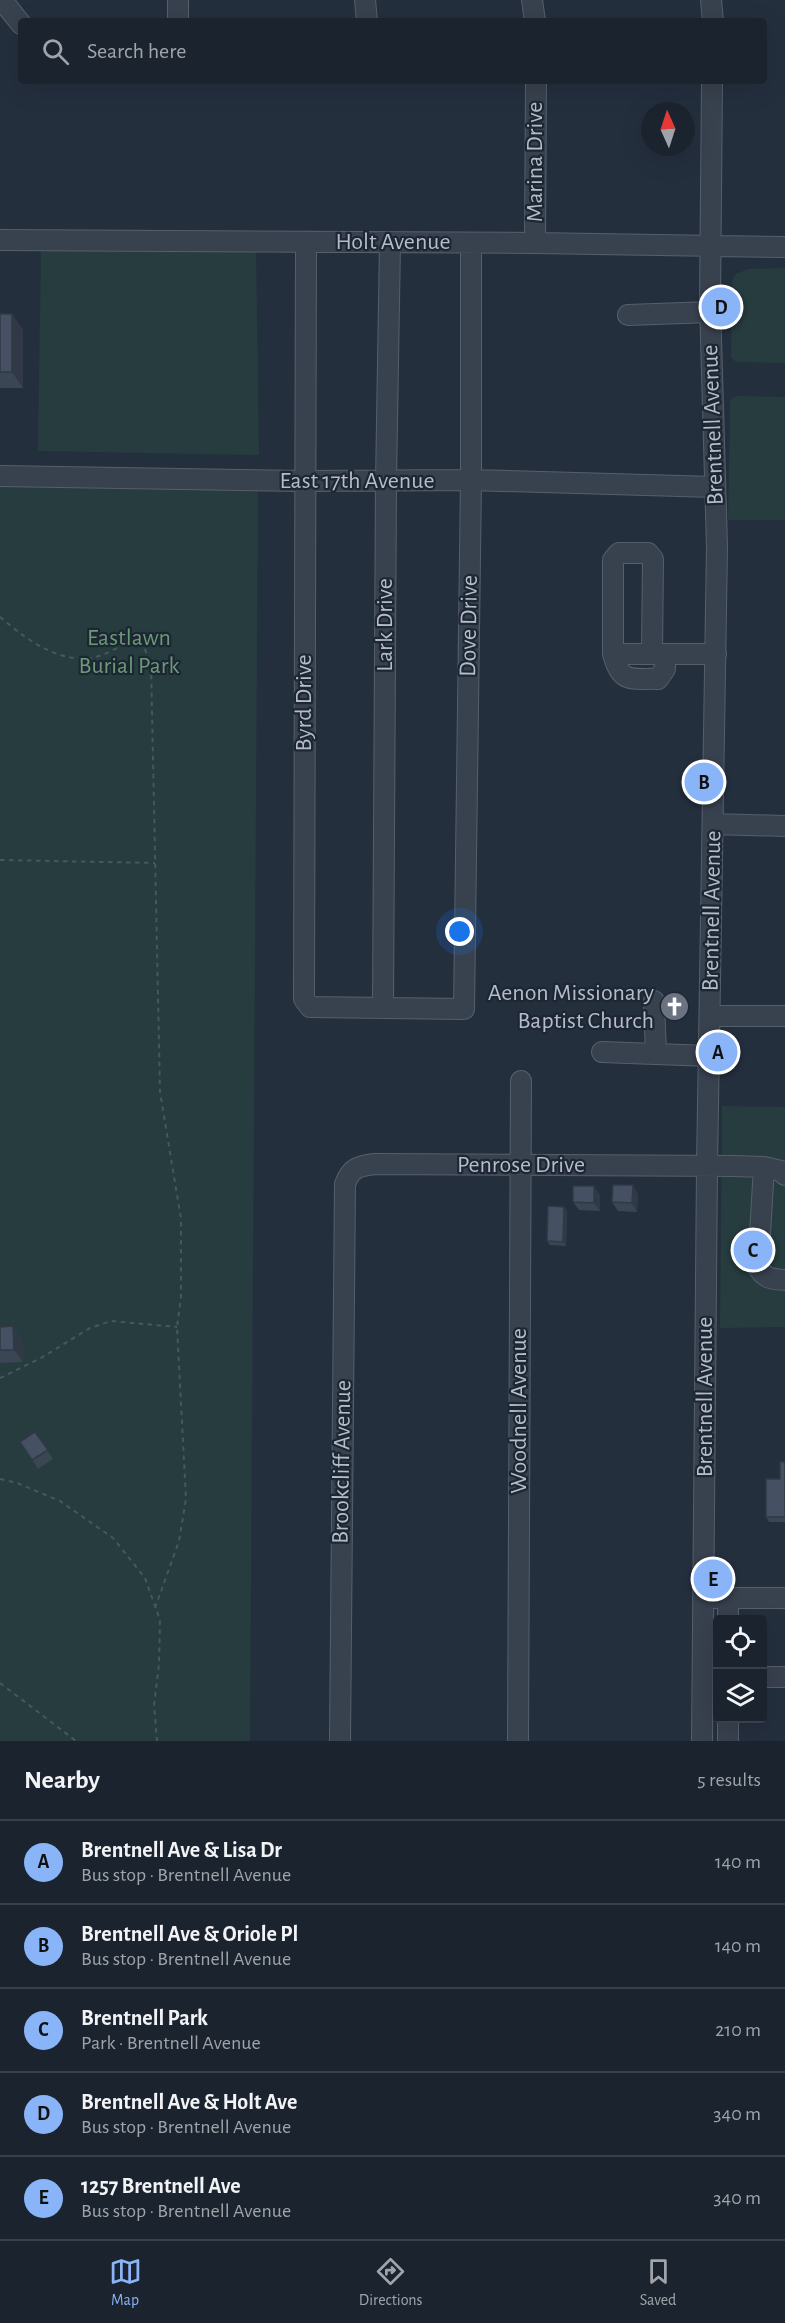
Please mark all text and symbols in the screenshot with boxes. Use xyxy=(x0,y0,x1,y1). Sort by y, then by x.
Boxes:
search box xyxy=(18,18,767,84)
icon: search xyxy=(39,35,72,68)
text: Search here xyxy=(87,40,186,62)
street label: Marina Drive xyxy=(523,102,547,222)
north arrow xyxy=(641,102,695,156)
street label: Holt Avenue xyxy=(335,230,451,254)
pin: D xyxy=(702,284,740,330)
street label: Brentnell Avenue xyxy=(698,344,728,506)
street label: East 17th Avenue xyxy=(280,469,435,493)
street label: Dove Drive xyxy=(456,575,482,677)
street label: Lark Drive xyxy=(373,578,397,672)
park label: Eastlawn Burial Park xyxy=(79,626,179,678)
street label: Byrd Drive xyxy=(292,654,316,752)
pin: B xyxy=(684,760,724,804)
street label: Brentnell Avenue xyxy=(699,830,725,992)
your location xyxy=(445,917,474,946)
place label: Aenon Missionary Baptist Church xyxy=(488,981,654,1033)
church icon: Aenon Missionary Baptist Church xyxy=(659,991,691,1023)
pin: A xyxy=(698,1030,738,1074)
street label: Penrose Drive xyxy=(457,1153,585,1177)
pin: C xyxy=(734,1228,772,1272)
street label: Brentnell Avenue xyxy=(693,1317,717,1477)
street label: Woodnell Avenue xyxy=(507,1328,531,1494)
street label: Brookcliff Avenue xyxy=(329,1380,355,1544)
pin: E xyxy=(694,1556,732,1602)
map controls xyxy=(713,1615,767,1723)
button: locate xyxy=(713,1615,767,1669)
button: layers xyxy=(713,1669,767,1723)
text: Nearby xyxy=(24,1767,100,1793)
text: 5 results xyxy=(697,1770,761,1790)
text: Brentnell Ave & Lisa Dr xyxy=(81,1839,282,1861)
text: A xyxy=(38,1852,50,1872)
text: 140 m xyxy=(715,1852,761,1872)
text: Bus stop · Brentnell Avenue xyxy=(81,1865,291,1885)
text: Brentnell Ave & Oriole Pl xyxy=(81,1923,298,1945)
text: B xyxy=(38,1936,49,1956)
text: 140 m xyxy=(715,1936,761,1956)
text: Bus stop · Brentnell Avenue xyxy=(81,1949,291,1969)
text: Brentnell Park xyxy=(81,2007,208,2029)
text: C xyxy=(38,2020,49,2040)
text: 210 m xyxy=(715,2020,761,2040)
text: Park · Brentnell Avenue xyxy=(81,2033,261,2053)
text: Brentnell Ave & Holt Ave xyxy=(81,2091,297,2113)
text: D xyxy=(37,2104,50,2124)
text: 340 m xyxy=(713,2104,761,2124)
text: Bus stop · Brentnell Avenue xyxy=(81,2117,291,2137)
text: 1257 Brentnell Ave xyxy=(81,2175,241,2197)
text: E xyxy=(38,2188,49,2208)
text: 340 m xyxy=(713,2188,761,2208)
text: Bus stop · Brentnell Avenue xyxy=(81,2201,291,2221)
tab: Map xyxy=(109,2255,142,2310)
tab: Directions xyxy=(359,2255,423,2310)
tab: Saved xyxy=(640,2255,676,2310)

